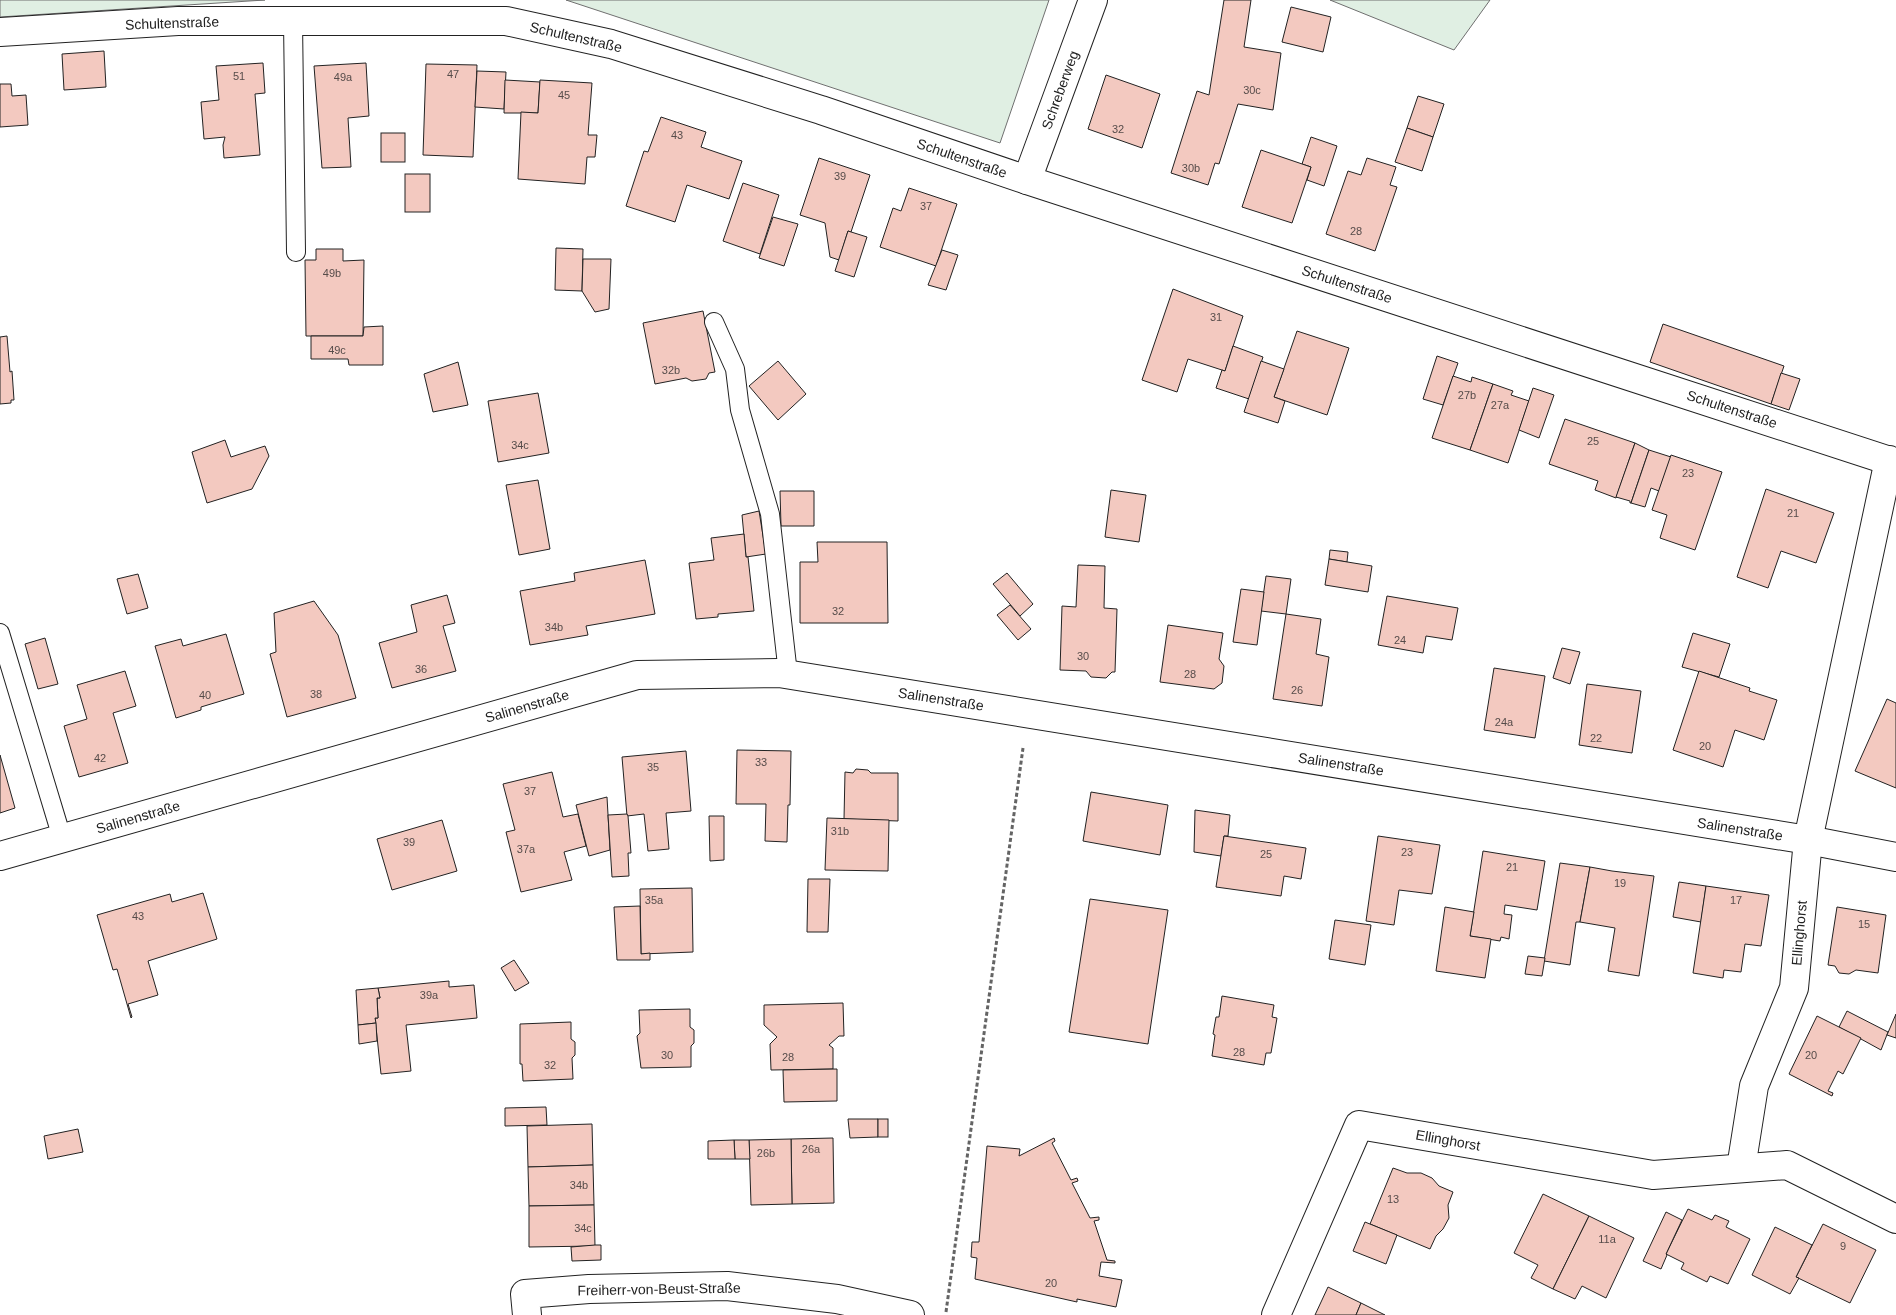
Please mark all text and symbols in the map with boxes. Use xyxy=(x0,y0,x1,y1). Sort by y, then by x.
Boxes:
street label: Schultenstraße xyxy=(125,13,220,33)
street label: Schultenstraße xyxy=(528,19,624,55)
street label: Schreberweg xyxy=(1038,49,1082,131)
house number: 47 xyxy=(447,68,459,80)
house number: 51 xyxy=(233,70,245,82)
house number: 49a xyxy=(334,71,353,83)
house number: 30c xyxy=(1243,84,1261,96)
house number: 45 xyxy=(558,89,570,101)
house number: 32 xyxy=(1112,123,1124,135)
house number: 43 xyxy=(671,129,683,141)
street label: Schultenstraße xyxy=(915,135,1009,181)
house number: 30b xyxy=(1182,162,1200,174)
house number: 39 xyxy=(834,170,846,182)
house number: 37 xyxy=(920,200,932,212)
house number: 28 xyxy=(1350,225,1362,237)
street label: Schultenstraße xyxy=(1300,262,1394,306)
house number: 49b xyxy=(323,267,341,279)
house number: 31 xyxy=(1210,311,1222,323)
house number: 49c xyxy=(328,344,346,356)
house number: 32b xyxy=(662,364,680,376)
street label: Schultenstraße xyxy=(1685,387,1779,431)
house number: 27b xyxy=(1458,389,1476,401)
house number: 27a xyxy=(1491,399,1510,411)
house number: 25 xyxy=(1587,435,1599,447)
house number: 34c xyxy=(511,439,529,451)
house number: 23 xyxy=(1682,467,1694,479)
house number: 21 xyxy=(1787,507,1799,519)
house number: 32 xyxy=(832,605,844,617)
house number: 34b xyxy=(545,621,563,633)
house number: 24 xyxy=(1394,634,1406,646)
house number: 30 xyxy=(1077,650,1089,662)
house number: 36 xyxy=(415,663,427,675)
house number: 28 xyxy=(1184,668,1196,680)
street label: Salinenstraße xyxy=(897,684,985,714)
house number: 26 xyxy=(1291,684,1303,696)
street label: Salinenstraße xyxy=(483,686,571,726)
house number: 38 xyxy=(310,688,322,700)
house number: 40 xyxy=(199,689,211,701)
house number: 24a xyxy=(1495,716,1514,728)
house number: 22 xyxy=(1590,732,1602,744)
house number: 20 xyxy=(1699,740,1711,752)
street label: Salinenstraße xyxy=(1297,749,1385,779)
house number: 42 xyxy=(94,752,106,764)
house number: 33 xyxy=(755,756,767,768)
house number: 35 xyxy=(647,761,659,773)
house number: 37 xyxy=(524,785,536,797)
street label: Salinenstraße xyxy=(94,797,182,837)
street label: Salinenstraße xyxy=(1696,814,1784,844)
house number: 31b xyxy=(831,825,849,837)
house number: 39 xyxy=(403,836,415,848)
house number: 37a xyxy=(517,843,536,855)
house number: 23 xyxy=(1401,846,1413,858)
house number: 25 xyxy=(1260,848,1272,860)
house number: 21 xyxy=(1506,861,1518,873)
house number: 19 xyxy=(1614,877,1626,889)
house number: 35a xyxy=(645,894,664,906)
house number: 17 xyxy=(1730,894,1742,906)
street label: Ellinghorst xyxy=(1788,900,1810,966)
house number: 43 xyxy=(132,910,144,922)
house number: 15 xyxy=(1858,918,1870,930)
house number: 39a xyxy=(420,989,439,1001)
house number: 28 xyxy=(1233,1046,1245,1058)
house number: 30 xyxy=(661,1049,673,1061)
house number: 20 xyxy=(1805,1049,1817,1061)
house number: 28 xyxy=(782,1051,794,1063)
house number: 32 xyxy=(544,1059,556,1071)
street label: Ellinghorst xyxy=(1414,1126,1482,1154)
house number: 26a xyxy=(802,1143,821,1155)
house number: 26b xyxy=(757,1147,775,1159)
house number: 34b xyxy=(570,1179,588,1191)
house number: 13 xyxy=(1387,1193,1399,1205)
house number: 34c xyxy=(574,1222,592,1234)
house number: 11a xyxy=(1598,1233,1617,1245)
house number: 9 xyxy=(1840,1240,1846,1252)
house number: 20 xyxy=(1045,1277,1057,1289)
street label: Freiherr-von-Beust-Straße xyxy=(577,1280,741,1298)

